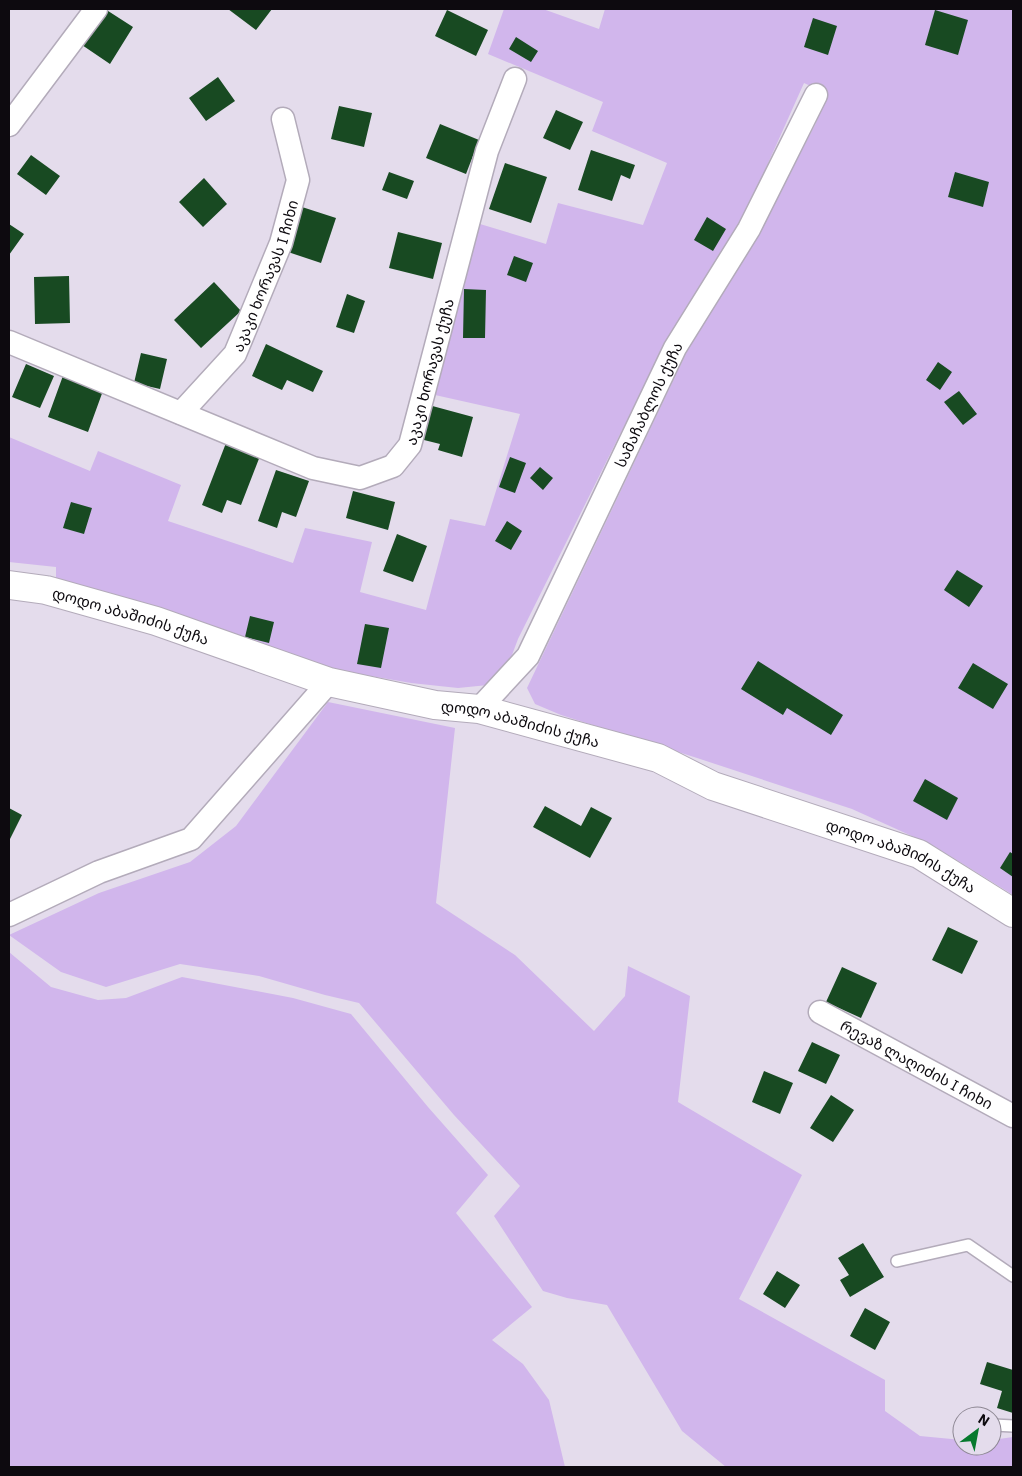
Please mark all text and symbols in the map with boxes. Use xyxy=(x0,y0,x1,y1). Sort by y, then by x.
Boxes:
street label: აკაკი ხორავას I ჩიხი xyxy=(228,198,302,354)
street label: აკაკი ხორავას ქუჩა xyxy=(401,296,458,447)
street label: სამაჩაბლოს ქუჩა xyxy=(610,338,686,470)
street label: დოდო აბაშიძის ქუჩა xyxy=(50,583,212,649)
street label: დოდო აბაშიძის ქუჩა xyxy=(440,696,602,751)
street label: დოდო აბაშიძის ქუჩა xyxy=(824,814,979,897)
street label: რევაზ ლაღიძის I ჩიხი xyxy=(837,1015,996,1113)
north arrow xyxy=(952,1406,1002,1456)
text: N xyxy=(975,1410,993,1430)

